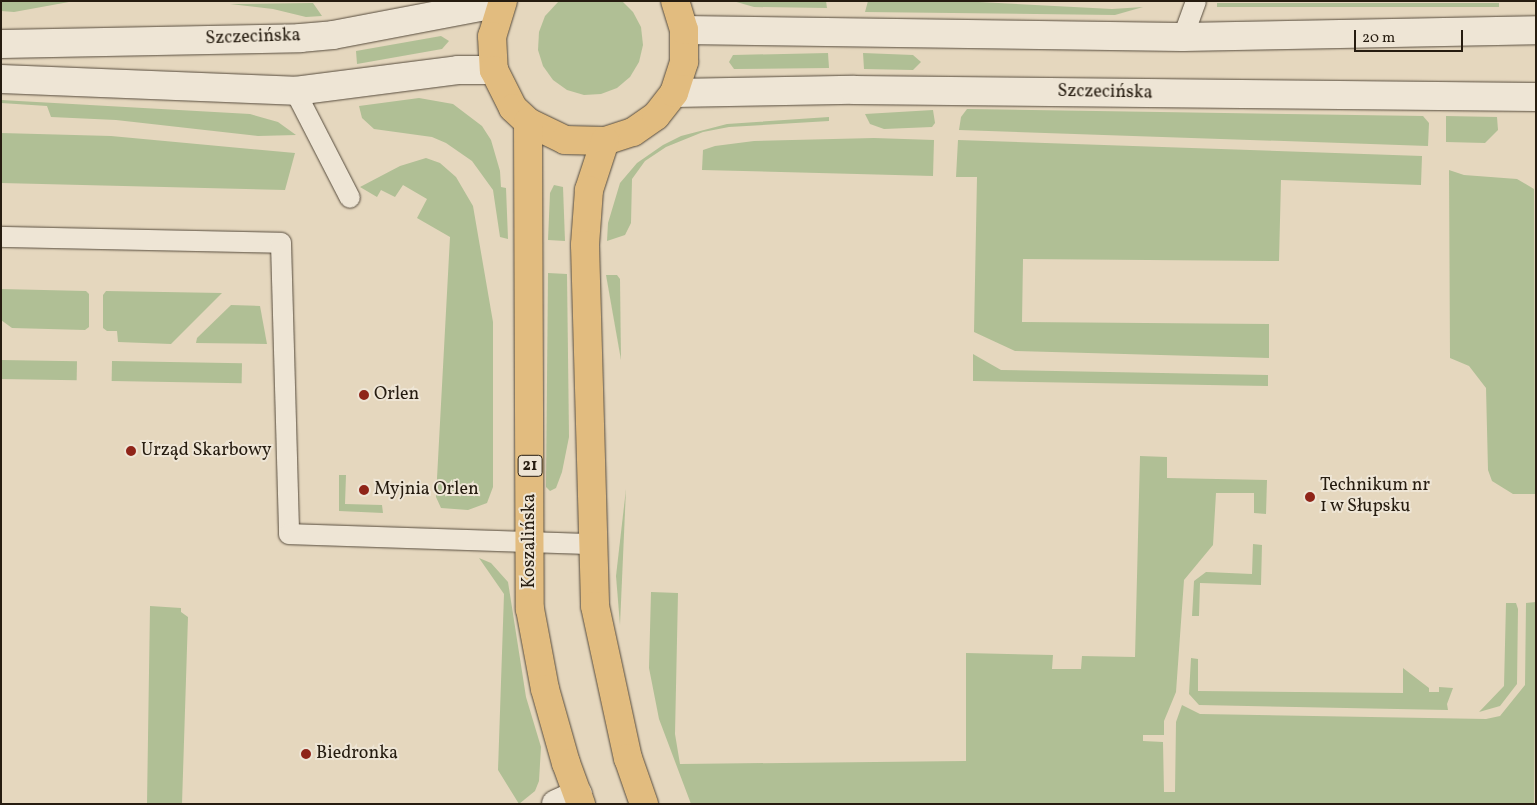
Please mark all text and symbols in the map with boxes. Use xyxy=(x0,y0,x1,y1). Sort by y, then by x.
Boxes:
scale bar xyxy=(1357,20,1466,52)
street label: Szczecińska xyxy=(205,26,301,50)
text: 20 m xyxy=(1362,28,1395,49)
street label: Szczecińska xyxy=(1057,81,1153,105)
place label: Orlen xyxy=(374,384,419,406)
marker: Orlen xyxy=(358,389,370,401)
place label: Urząd Skarbowy xyxy=(141,440,272,462)
marker: Urząd Skarbowy xyxy=(125,445,137,457)
road number: 21 xyxy=(518,452,542,480)
place label: Technikum nr 1 w Słupsku xyxy=(1320,476,1430,518)
place label: Myjnia Orlen xyxy=(374,479,479,501)
marker: Myjnia Orlen xyxy=(358,484,370,496)
marker: Technikum nr 1 w Słupsku xyxy=(1304,491,1316,503)
street label: Koszalińska xyxy=(519,494,541,588)
place label: Biedronka xyxy=(316,743,398,765)
marker: Biedronka xyxy=(300,748,312,760)

